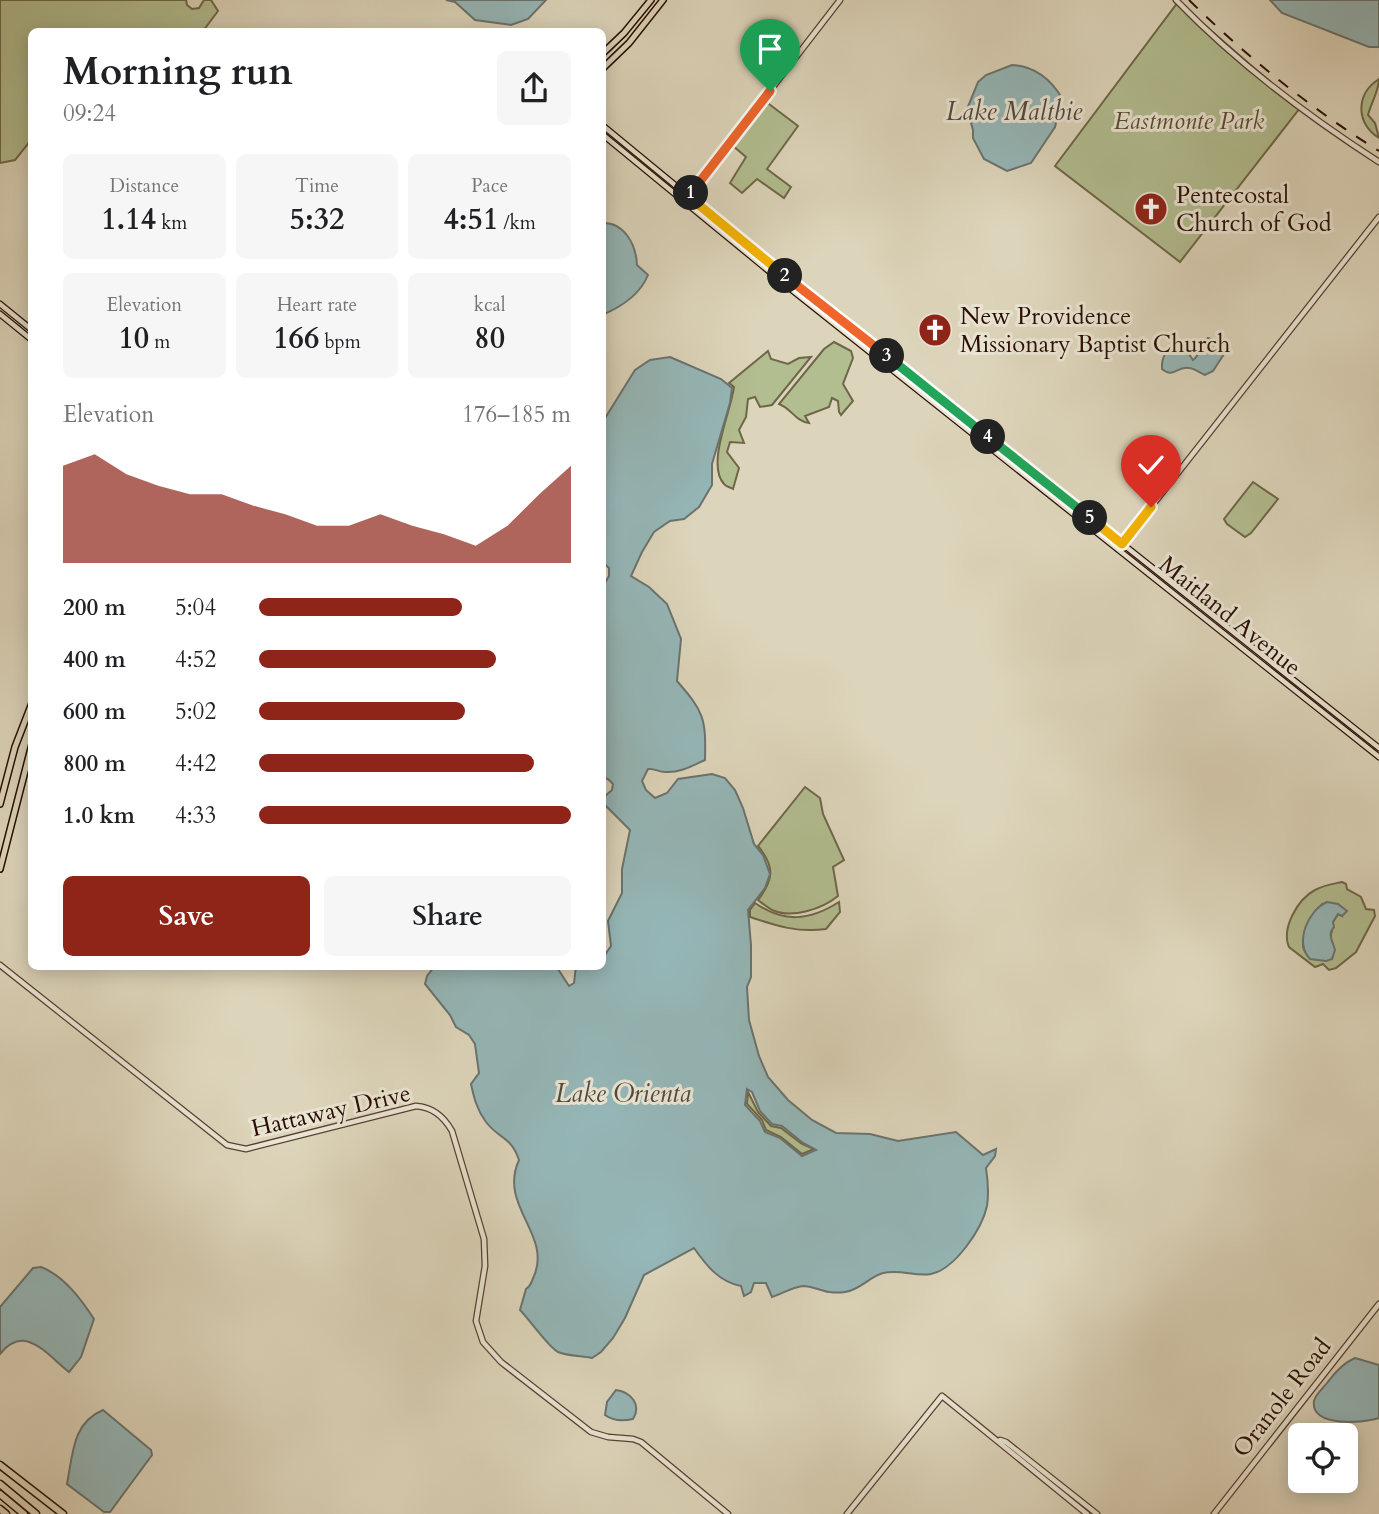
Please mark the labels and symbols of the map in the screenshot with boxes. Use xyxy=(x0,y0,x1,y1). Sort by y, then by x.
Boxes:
pin xyxy=(740,19,800,91)
water label: Lake Maltbie xyxy=(946,94,1083,129)
park label: Eastmonte Park xyxy=(1114,105,1264,138)
pin: 1 xyxy=(674,176,708,210)
place label: Pentecostal Church of God xyxy=(1176,179,1332,240)
church icon: Pentecostal Church of God xyxy=(1132,190,1170,228)
pin: 2 xyxy=(768,258,802,294)
place label: New Providence Missionary Baptist Church xyxy=(960,300,1230,361)
church icon: New Providence Missionary Baptist Church xyxy=(916,311,954,349)
pin: 3 xyxy=(870,338,904,374)
pin: 4 xyxy=(970,420,1006,454)
pin xyxy=(1121,435,1181,507)
pin: 5 xyxy=(1072,500,1108,536)
street label: Maitland Avenue xyxy=(1152,548,1308,684)
water label: Lake Orienta xyxy=(555,1076,691,1111)
street label: Hattaway Drive xyxy=(248,1077,414,1145)
street label: Oranole Road xyxy=(1225,1331,1339,1464)

